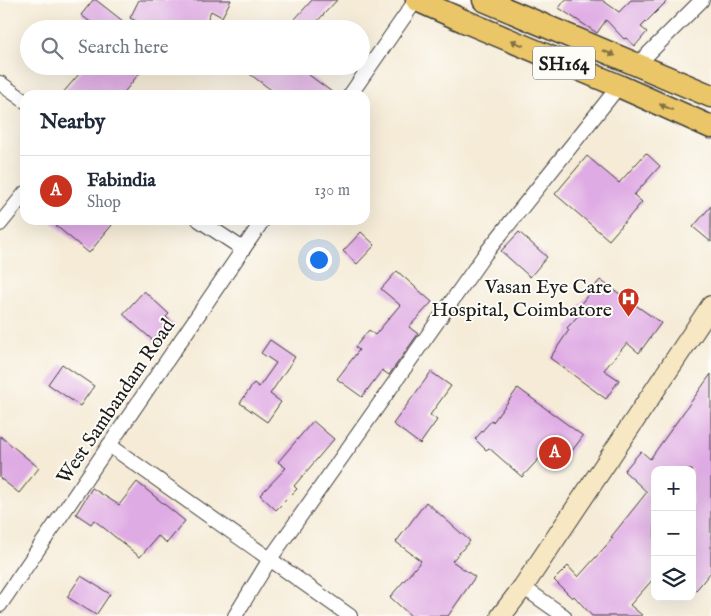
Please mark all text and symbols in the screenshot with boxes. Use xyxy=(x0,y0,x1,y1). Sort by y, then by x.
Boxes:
search box xyxy=(20,20,370,75)
icon: search xyxy=(38,34,66,62)
text: Search here xyxy=(78,36,169,60)
one-way arrow xyxy=(510,39,524,47)
road number: SH164 xyxy=(533,46,595,80)
one-way arrow xyxy=(602,49,617,57)
one-way arrow xyxy=(659,103,673,111)
text: Nearby xyxy=(40,109,105,136)
text: Fabindia xyxy=(87,169,156,193)
text: A xyxy=(51,181,61,201)
text: 130 m xyxy=(314,181,350,201)
text: Shop xyxy=(87,193,121,213)
your location xyxy=(306,247,332,273)
place label: Vasan Eye Care Hospital, Coimbatore xyxy=(431,275,612,323)
hospital icon: Vasan Eye Care Hospital, Coimbatore xyxy=(616,286,640,317)
street label: West Sambandam Road xyxy=(52,314,181,489)
pin: A xyxy=(539,434,571,472)
map controls xyxy=(651,466,696,601)
button: + xyxy=(651,466,696,511)
button: − xyxy=(651,511,696,556)
button: layers xyxy=(651,556,696,601)

